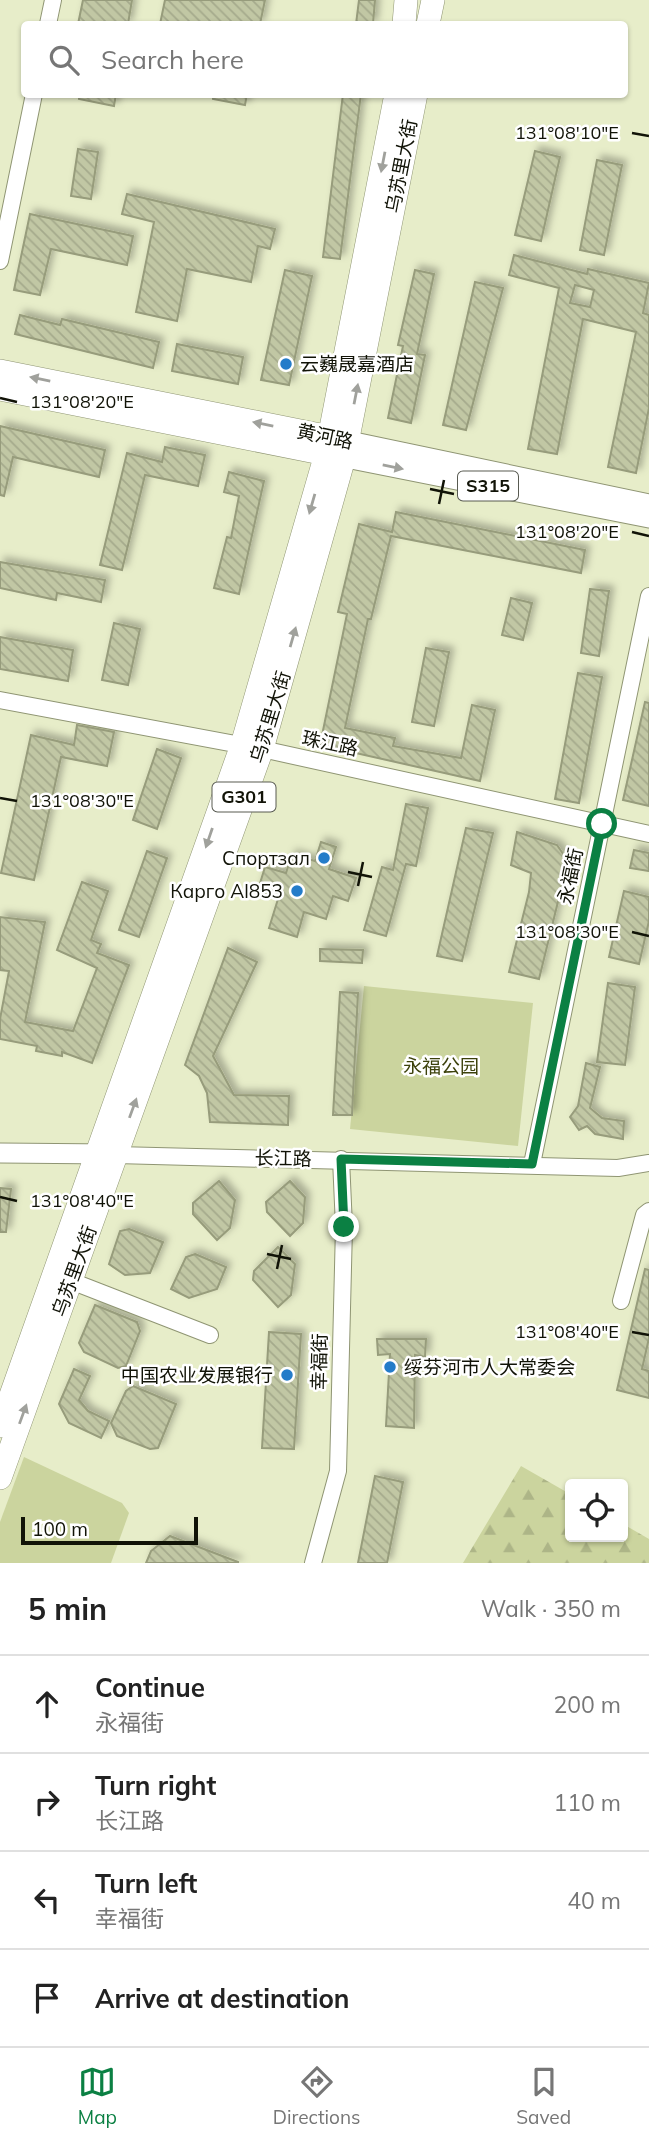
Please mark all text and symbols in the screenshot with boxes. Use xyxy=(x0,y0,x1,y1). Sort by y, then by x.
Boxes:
search box xyxy=(21,21,628,98)
icon: search xyxy=(45,41,83,79)
text: Search here xyxy=(101,43,244,76)
street label: 乌苏里大街 xyxy=(380,117,422,215)
text: 131°08'10"E xyxy=(515,121,619,144)
one-way arrow xyxy=(377,151,388,173)
place label: 云巍晟嘉酒店 xyxy=(300,352,414,376)
marker: 云巍晟嘉酒店 xyxy=(278,356,294,372)
one-way arrow xyxy=(29,374,51,385)
one-way arrow xyxy=(351,383,362,405)
text: 131°08'20"E xyxy=(30,390,134,413)
one-way arrow xyxy=(252,418,274,429)
street label: 黄河路 xyxy=(295,418,355,454)
one-way arrow xyxy=(382,462,404,473)
road number: S315 xyxy=(458,472,518,500)
one-way arrow xyxy=(306,494,316,515)
text: 131°08'20"E xyxy=(515,520,619,543)
one-way arrow xyxy=(288,626,299,648)
street label: 乌苏里大街 xyxy=(245,668,295,766)
street label: 珠江路 xyxy=(300,725,360,761)
road number: G301 xyxy=(212,782,276,812)
text: 131°08'30"E xyxy=(30,789,134,812)
route start xyxy=(586,808,617,839)
one-way arrow xyxy=(203,828,214,849)
place label: Спортзал xyxy=(222,846,310,870)
street label: 永福街 xyxy=(552,846,588,906)
marker: Спортзал xyxy=(316,850,332,866)
place label: Карго Al853 xyxy=(170,879,283,903)
marker: Карго Al853 xyxy=(289,883,305,899)
text: 131°08'30"E xyxy=(515,920,619,943)
park label: 永福公园 xyxy=(403,1054,479,1078)
one-way arrow xyxy=(128,1097,139,1118)
street label: 长江路 xyxy=(254,1146,312,1170)
text: 131°08'40"E xyxy=(30,1189,134,1212)
route end xyxy=(328,1211,359,1242)
street label: 乌苏里大街 xyxy=(46,1222,102,1320)
text: 131°08'40"E xyxy=(515,1320,619,1343)
street label: 幸福街 xyxy=(307,1333,331,1391)
place label: 绥芬河市人大常委会 xyxy=(404,1355,575,1379)
marker: 绥芬河市人大常委会 xyxy=(382,1359,398,1375)
place label: 中国农业发展银行 xyxy=(121,1363,273,1387)
marker: 中国农业发展银行 xyxy=(279,1367,295,1383)
one-way arrow xyxy=(18,1404,29,1425)
map controls xyxy=(565,1479,628,1542)
button: locate xyxy=(565,1479,628,1542)
scale bar xyxy=(21,1514,198,1546)
text: 100 m xyxy=(32,1517,88,1541)
text: 5 min xyxy=(28,1590,107,1628)
text: Walk · 350 m xyxy=(481,1594,621,1623)
text: Continue xyxy=(95,1671,205,1704)
icon: ahead xyxy=(28,1685,66,1723)
text: 200 m xyxy=(553,1690,621,1719)
text: 永福街 xyxy=(95,1708,164,1737)
text: Turn right xyxy=(95,1769,216,1802)
icon: right xyxy=(28,1783,66,1821)
text: 110 m xyxy=(553,1788,621,1817)
text: 长江路 xyxy=(95,1806,164,1835)
text: Turn left xyxy=(95,1867,197,1900)
icon: left xyxy=(28,1881,66,1919)
text: 40 m xyxy=(567,1886,621,1915)
text: 幸福街 xyxy=(95,1904,164,1933)
icon: arrive xyxy=(28,1979,66,2017)
text: Arrive at destination xyxy=(95,1982,350,2015)
tab: Map xyxy=(78,2063,117,2129)
tab: Directions xyxy=(273,2063,361,2129)
tab: Saved xyxy=(516,2063,571,2129)

